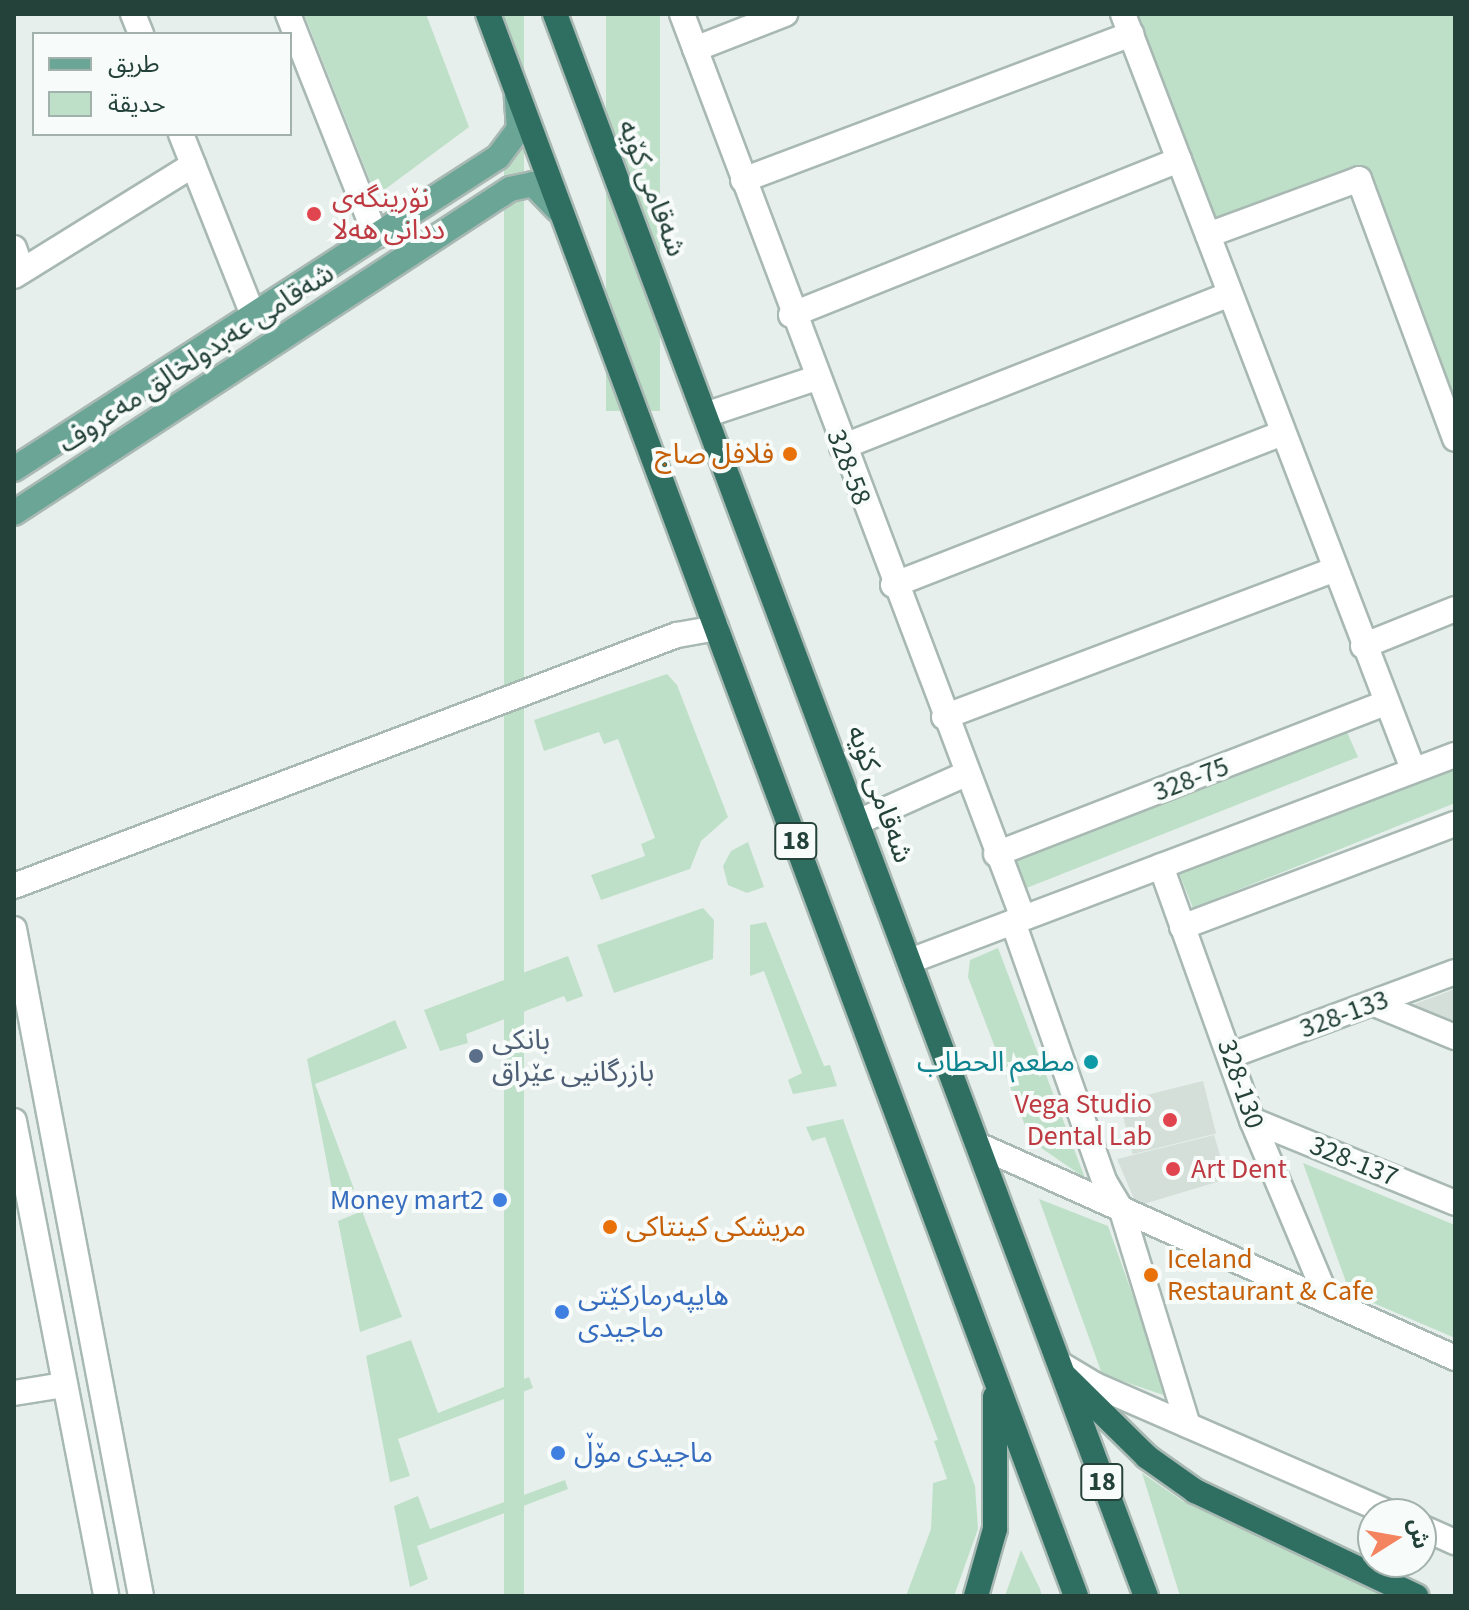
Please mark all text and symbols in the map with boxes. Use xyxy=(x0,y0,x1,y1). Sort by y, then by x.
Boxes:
legend xyxy=(32,32,292,136)
text: طريق xyxy=(108,47,160,82)
text: حديقة xyxy=(108,87,166,122)
street label: شەقامی کۆیە xyxy=(611,115,693,261)
place label: نۆرینگەی ددانی هەلا xyxy=(332,181,445,247)
marker: نۆرینگەی ددانی هەلا xyxy=(303,203,325,225)
street label: شەقامی عەبدولخالق مەعروف xyxy=(52,256,340,460)
street label: 328-58 xyxy=(819,424,879,510)
place label: فلافل صاج xyxy=(655,437,774,471)
marker: فلافل صاج xyxy=(781,445,799,463)
street label: شەقامی کۆیە xyxy=(840,721,920,867)
street label: 328-75 xyxy=(1148,749,1234,809)
road number: 18 xyxy=(774,819,818,863)
street label: 328-133 xyxy=(1295,982,1393,1046)
place label: بانکی بازرگانیی عێراق xyxy=(492,1023,654,1089)
street label: 328-130 xyxy=(1210,1035,1272,1133)
place label: مطعم الحطاب xyxy=(917,1045,1075,1079)
marker: بانکی بازرگانیی عێراق xyxy=(467,1047,485,1065)
marker: مطعم الحطاب xyxy=(1082,1053,1100,1071)
place label: Vega Studio Dental Lab xyxy=(1014,1087,1152,1153)
marker: Vega Studio Dental Lab xyxy=(1159,1109,1181,1131)
street label: 328-137 xyxy=(1305,1128,1403,1194)
place label: Art Dent xyxy=(1191,1152,1287,1186)
marker: Art Dent xyxy=(1162,1158,1184,1180)
place label: Money mart2 xyxy=(330,1183,484,1217)
marker: Money mart2 xyxy=(491,1191,509,1209)
place label: مریشکی کینتاکی xyxy=(626,1210,806,1244)
marker: مریشکی کینتاکی xyxy=(601,1218,619,1236)
place label: Iceland Restaurant & Cafe xyxy=(1167,1242,1374,1308)
marker: Iceland Restaurant & Cafe xyxy=(1142,1266,1160,1284)
place label: هایپەرمارکێتی ماجیدی xyxy=(578,1279,729,1345)
marker: هایپەرمارکێتی ماجیدی xyxy=(553,1303,571,1321)
place label: ماجیدی مۆڵ xyxy=(574,1436,713,1470)
marker: ماجیدی مۆڵ xyxy=(549,1444,567,1462)
road number: 18 xyxy=(1080,1460,1124,1504)
north arrow xyxy=(1357,1498,1437,1578)
text: ش xyxy=(1400,1516,1437,1552)

